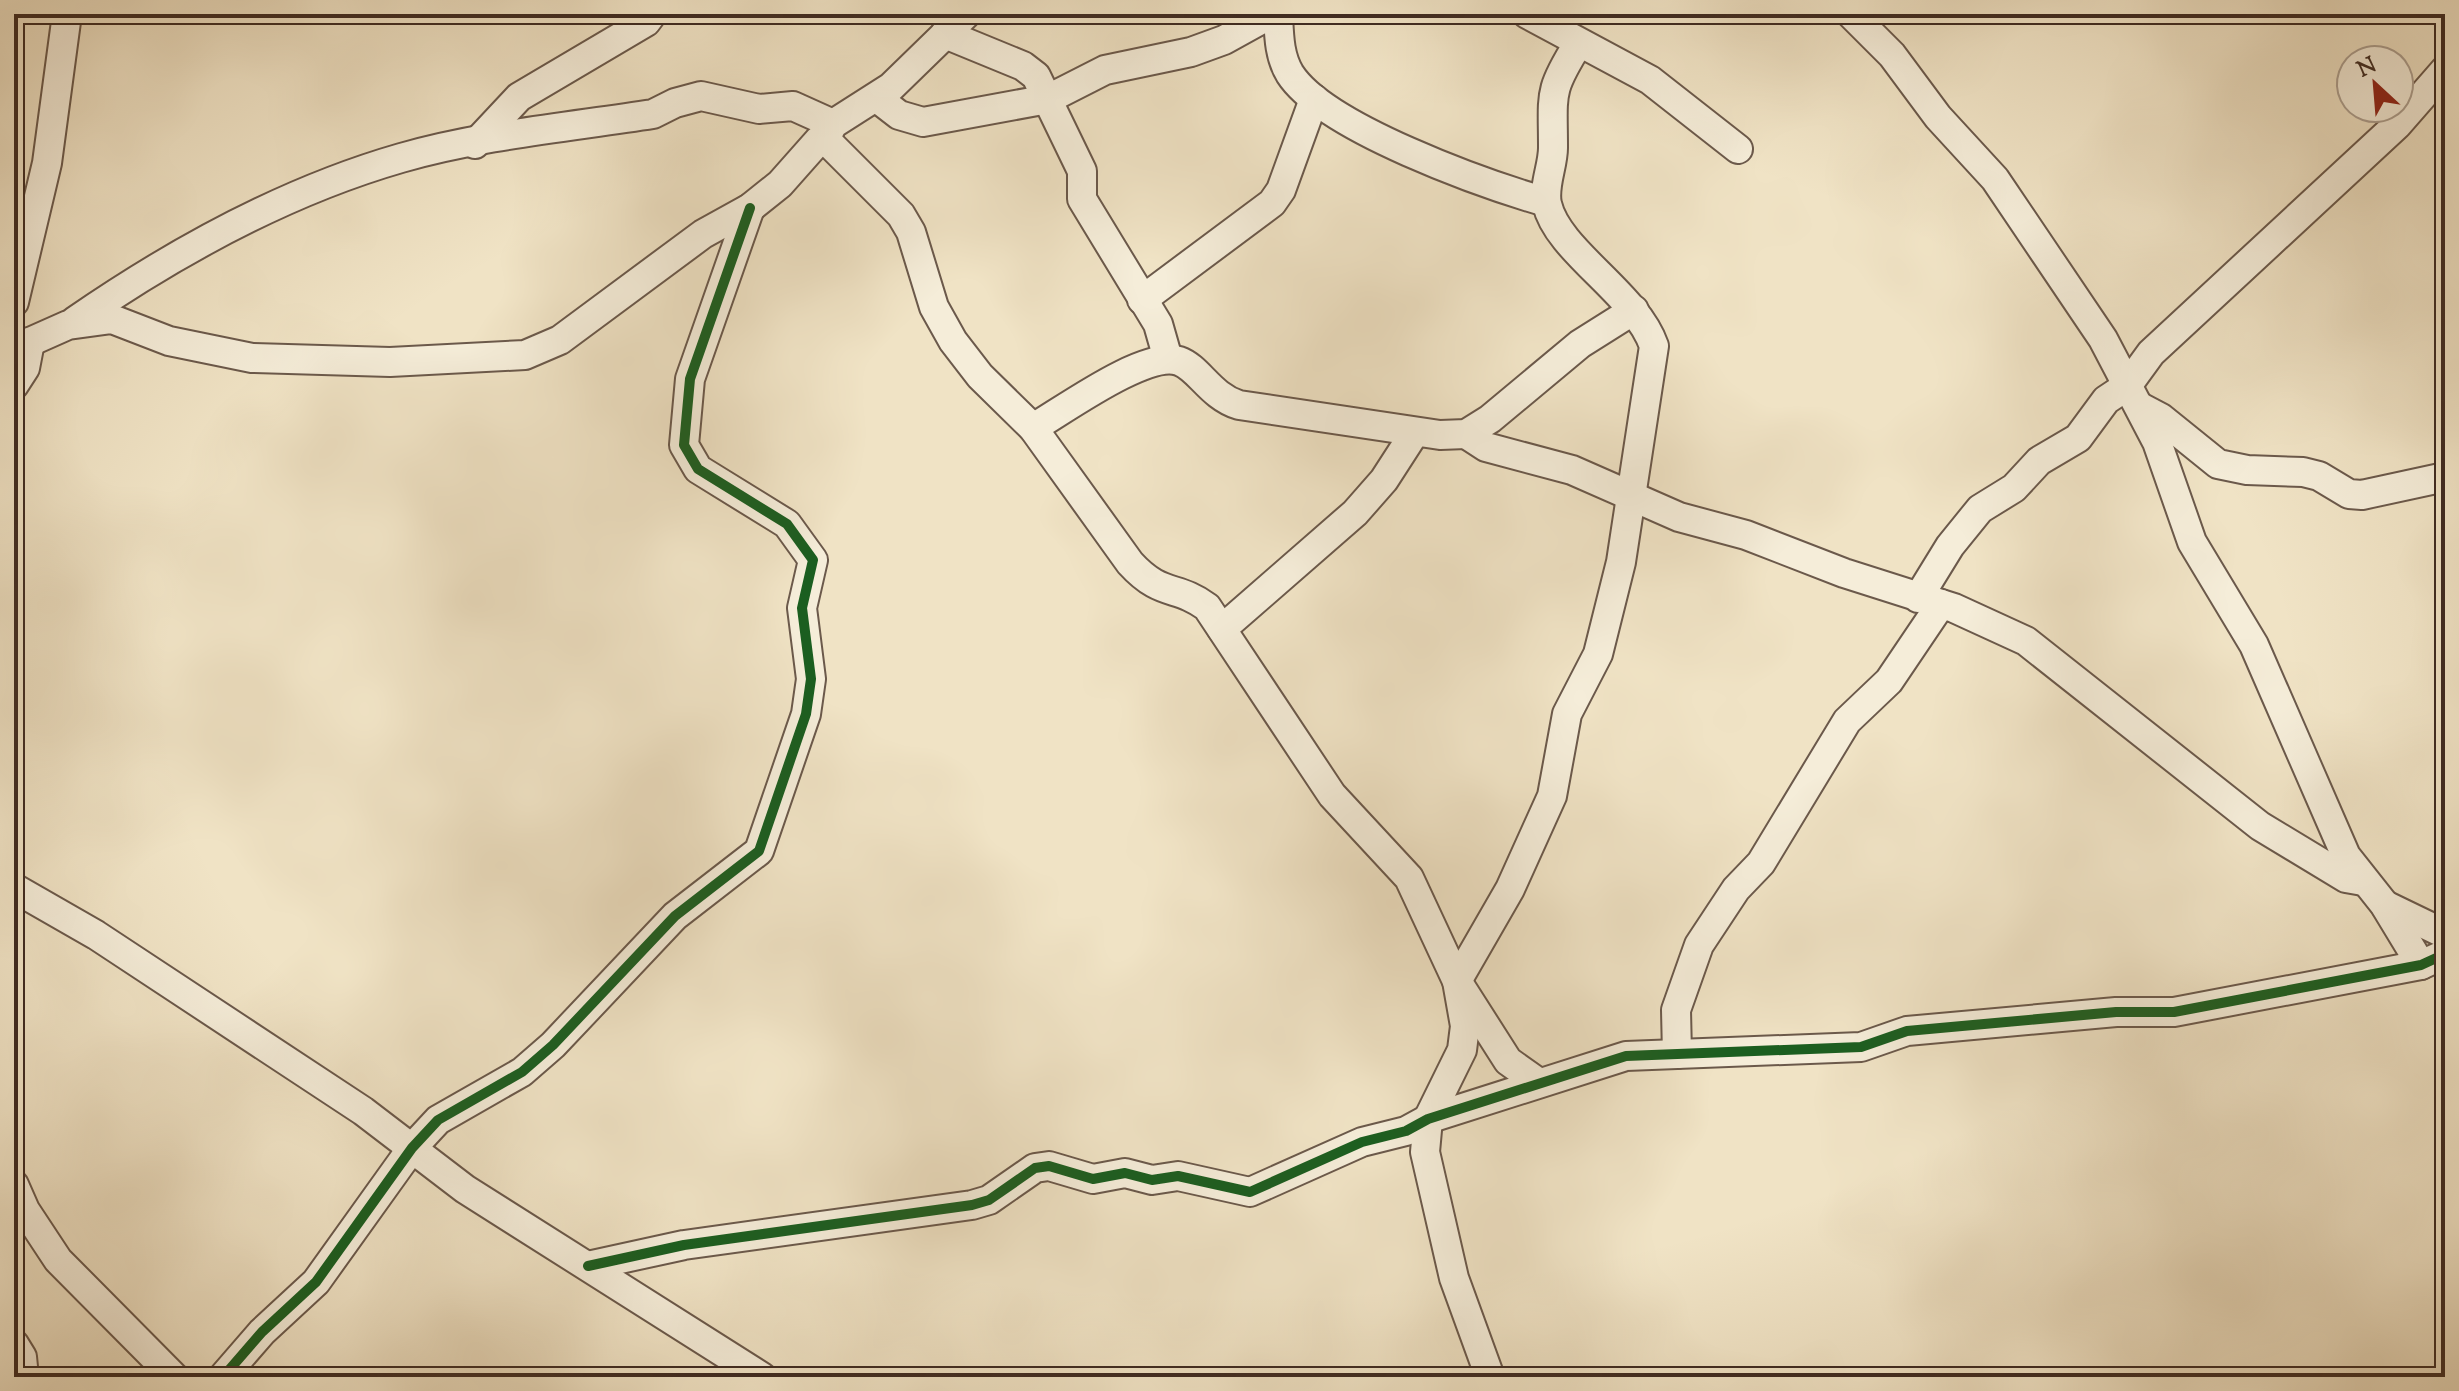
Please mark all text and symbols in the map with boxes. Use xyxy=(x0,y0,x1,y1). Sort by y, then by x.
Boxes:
north arrow xyxy=(2335,44,2415,124)
text: N xyxy=(2353,50,2383,87)

